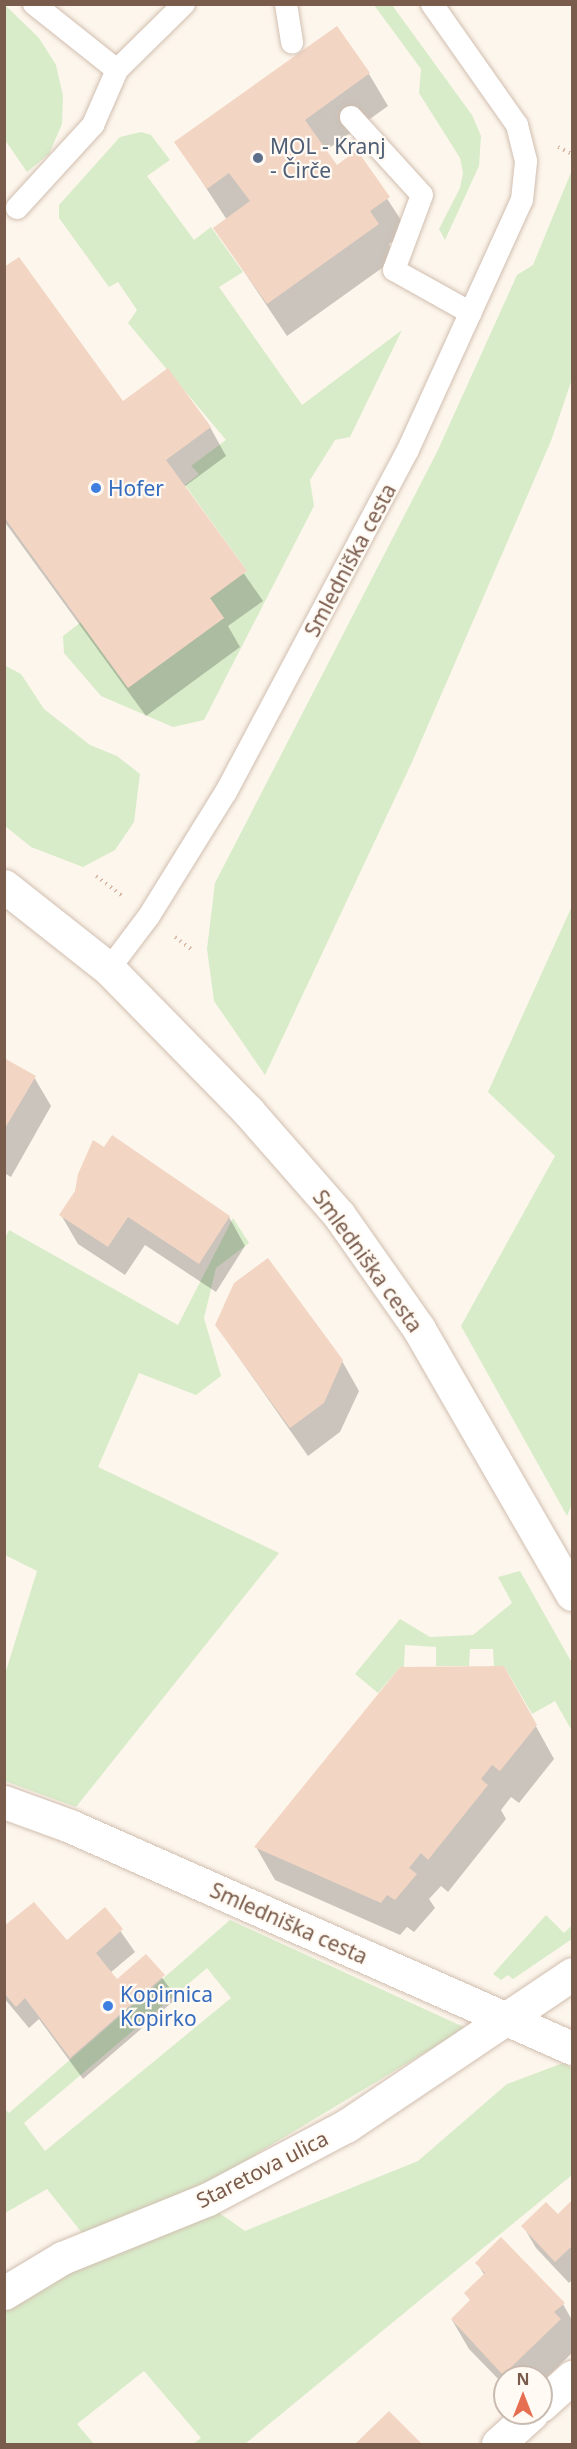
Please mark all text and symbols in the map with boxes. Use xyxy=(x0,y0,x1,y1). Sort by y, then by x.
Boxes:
place label: MOL - Kranj - Čirče xyxy=(270,133,386,183)
marker: MOL - Kranj - Čirče xyxy=(251,151,265,165)
place label: Hofer xyxy=(108,475,164,501)
street label: Smledniška cesta xyxy=(299,479,401,641)
marker: Hofer xyxy=(89,481,103,495)
street label: Smledniška cesta xyxy=(308,1185,428,1337)
street label: Smledniška cesta xyxy=(206,1877,372,1969)
place label: Kopirnica Kopirko xyxy=(120,1981,213,2031)
marker: Kopirnica Kopirko xyxy=(101,1999,115,2013)
street label: Staretova ulica xyxy=(192,2125,332,2213)
north arrow xyxy=(493,2365,553,2425)
text: N xyxy=(516,2368,530,2390)

